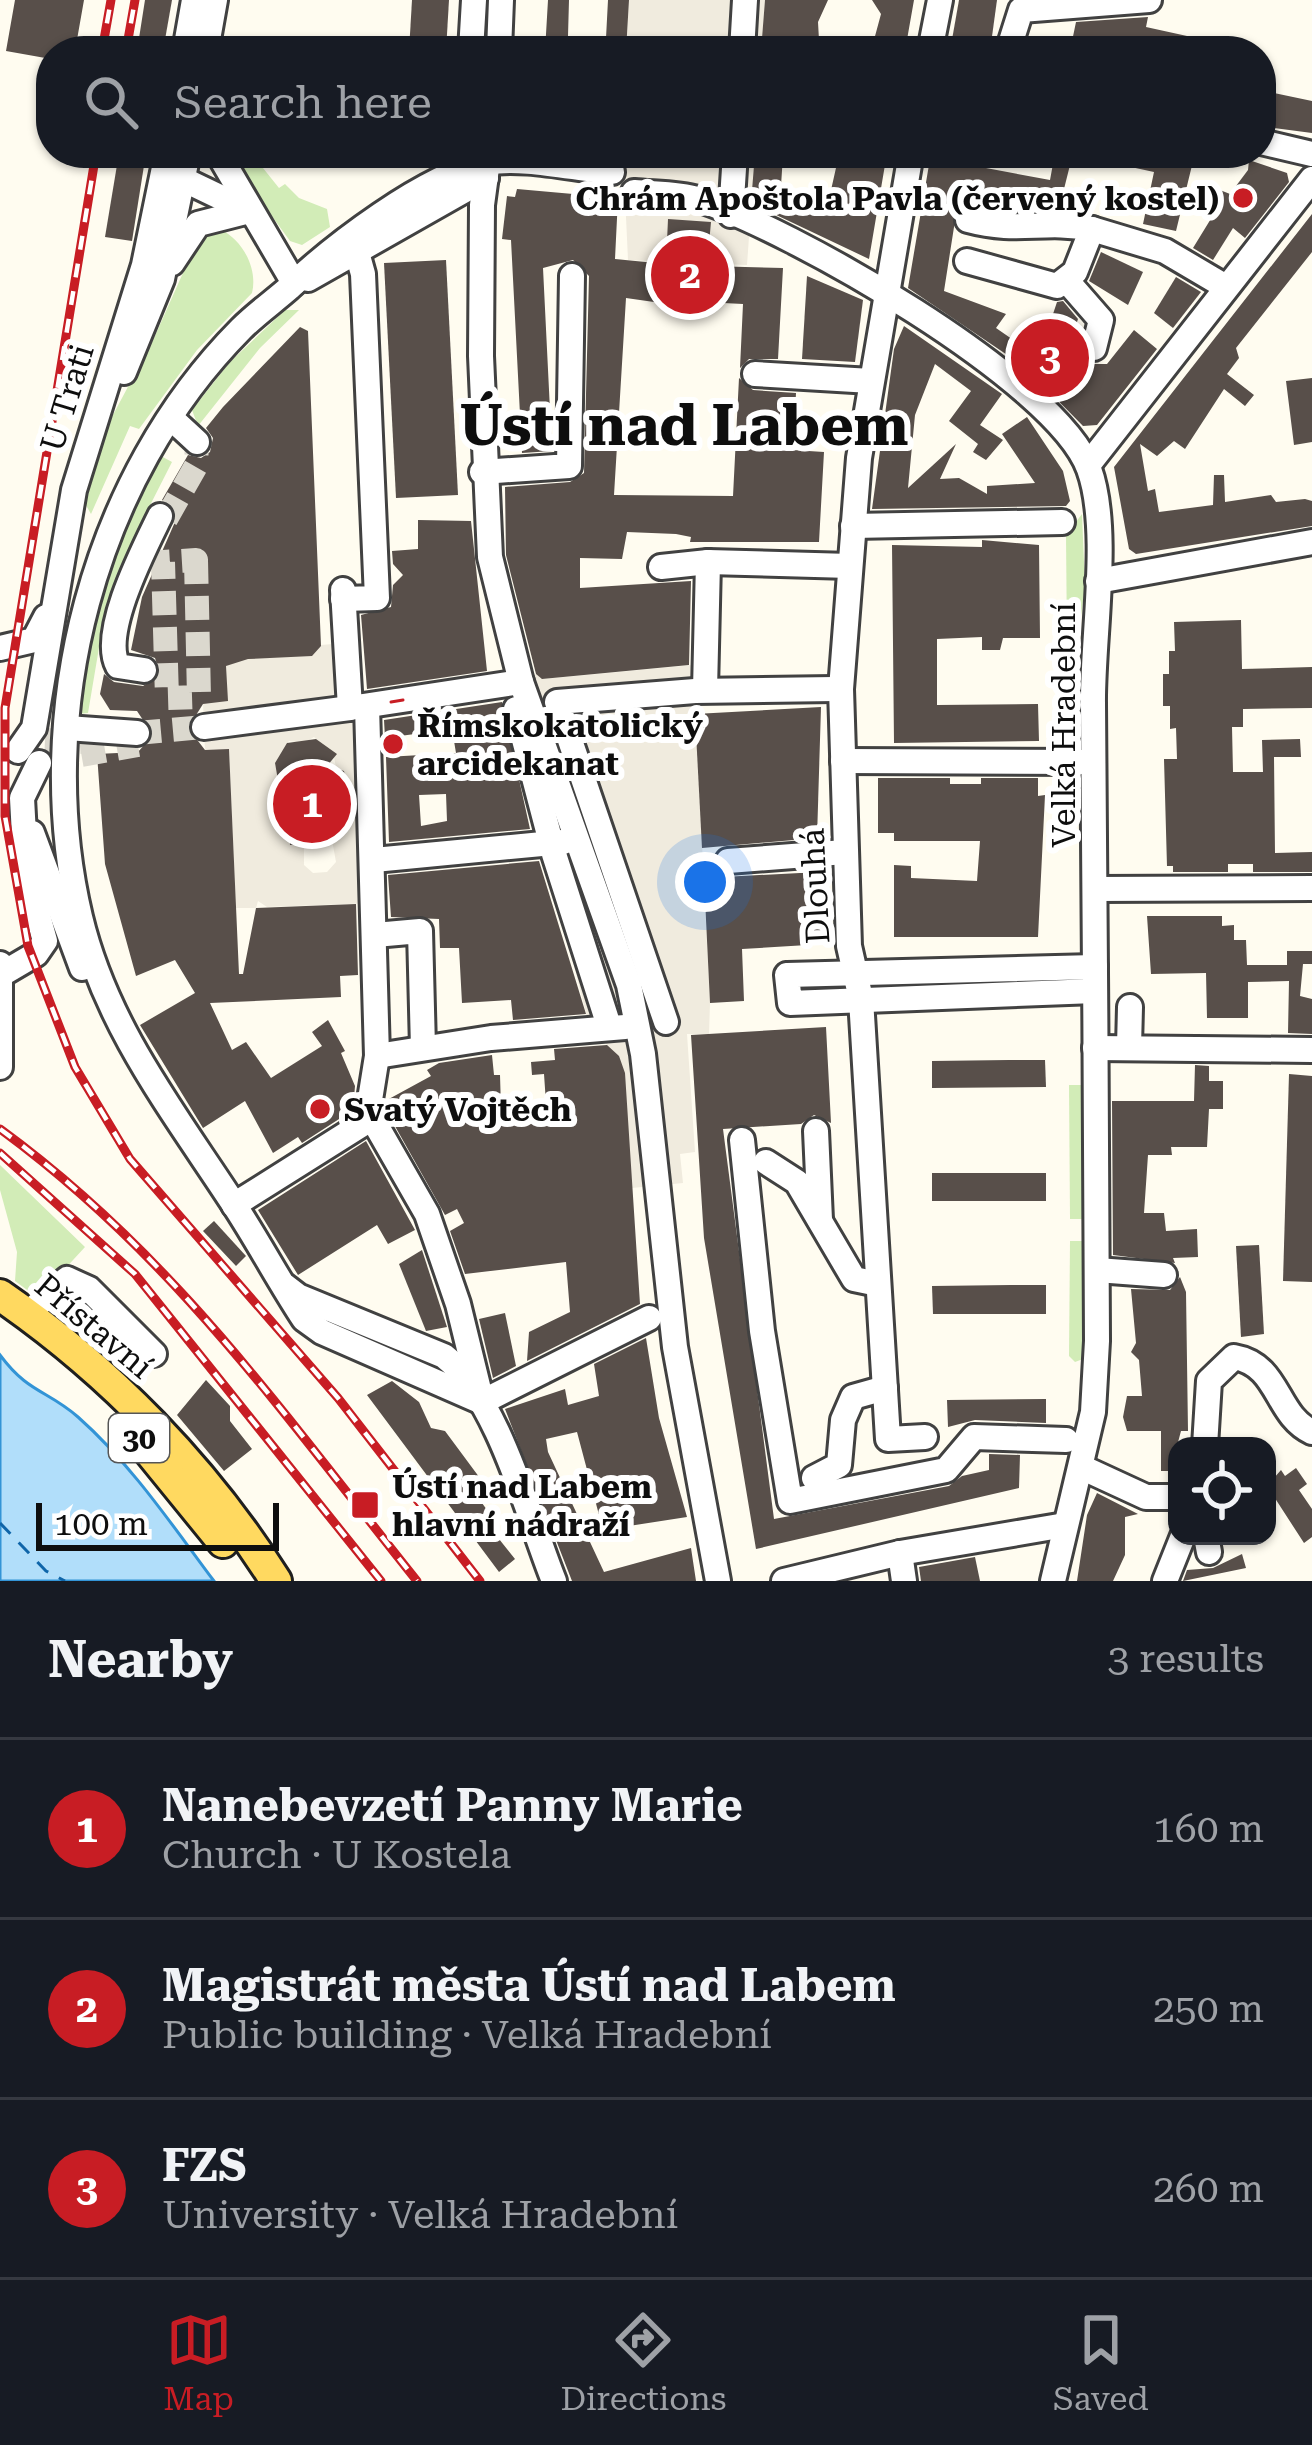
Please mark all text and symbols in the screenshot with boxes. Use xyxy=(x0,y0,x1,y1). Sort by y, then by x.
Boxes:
search box xyxy=(36,36,1276,168)
icon: search xyxy=(78,69,144,135)
text: Search here xyxy=(174,76,432,129)
place label: Chrám Apoštola Pavla (červený kostel) xyxy=(576,179,1219,218)
marker: Chrám Apoštola Pavla (červený kostel) xyxy=(1230,185,1256,211)
pin: 2 xyxy=(651,230,729,320)
pin: 3 xyxy=(1011,313,1089,403)
street label: U Trati xyxy=(32,340,102,456)
district label: Ústí nad Labem xyxy=(459,391,909,459)
street label: Velká Hradební xyxy=(1044,602,1083,848)
place label: Římskokatolický arcidekanat xyxy=(417,706,703,783)
marker: Římskokatolický arcidekanat xyxy=(380,731,406,757)
pin: 1 xyxy=(273,759,351,849)
street label: Dlouhá xyxy=(792,827,838,945)
your location xyxy=(675,852,735,912)
place label: Svatý Vojtěch xyxy=(344,1090,571,1129)
marker: Svatý Vojtěch xyxy=(307,1096,333,1122)
street label: Přístavní xyxy=(27,1266,161,1386)
road number: 30 xyxy=(109,1414,169,1462)
map controls xyxy=(1168,1437,1276,1545)
button: locate xyxy=(1168,1437,1276,1545)
place label: Ústí nad Labem hlavní nádraží xyxy=(392,1467,652,1544)
marker: Ústí nad Labem hlavní nádraží xyxy=(349,1489,381,1521)
scale bar xyxy=(36,1497,279,1550)
text: 100 m xyxy=(54,1504,148,1543)
text: Nearby xyxy=(48,1630,233,1689)
text: 3 results xyxy=(1107,1636,1264,1682)
text: Nanebevzetí Panny Marie xyxy=(162,1779,743,1832)
text: 1 xyxy=(76,1806,98,1852)
text: 160 m xyxy=(1153,1806,1264,1852)
text: Church · U Kostela xyxy=(162,1832,511,1878)
text: Magistrát města Ústí nad Labem xyxy=(162,1959,896,2012)
text: 2 xyxy=(76,1986,98,2032)
text: 250 m xyxy=(1153,1986,1264,2032)
text: Public building · Velká Hradební xyxy=(162,2012,772,2058)
text: FZS xyxy=(162,2139,246,2192)
text: 3 xyxy=(76,2166,98,2212)
text: 260 m xyxy=(1153,2166,1264,2212)
text: University · Velká Hradební xyxy=(162,2192,678,2238)
tab: Map xyxy=(163,2307,234,2418)
tab: Directions xyxy=(560,2307,726,2418)
tab: Saved xyxy=(1053,2307,1149,2418)

